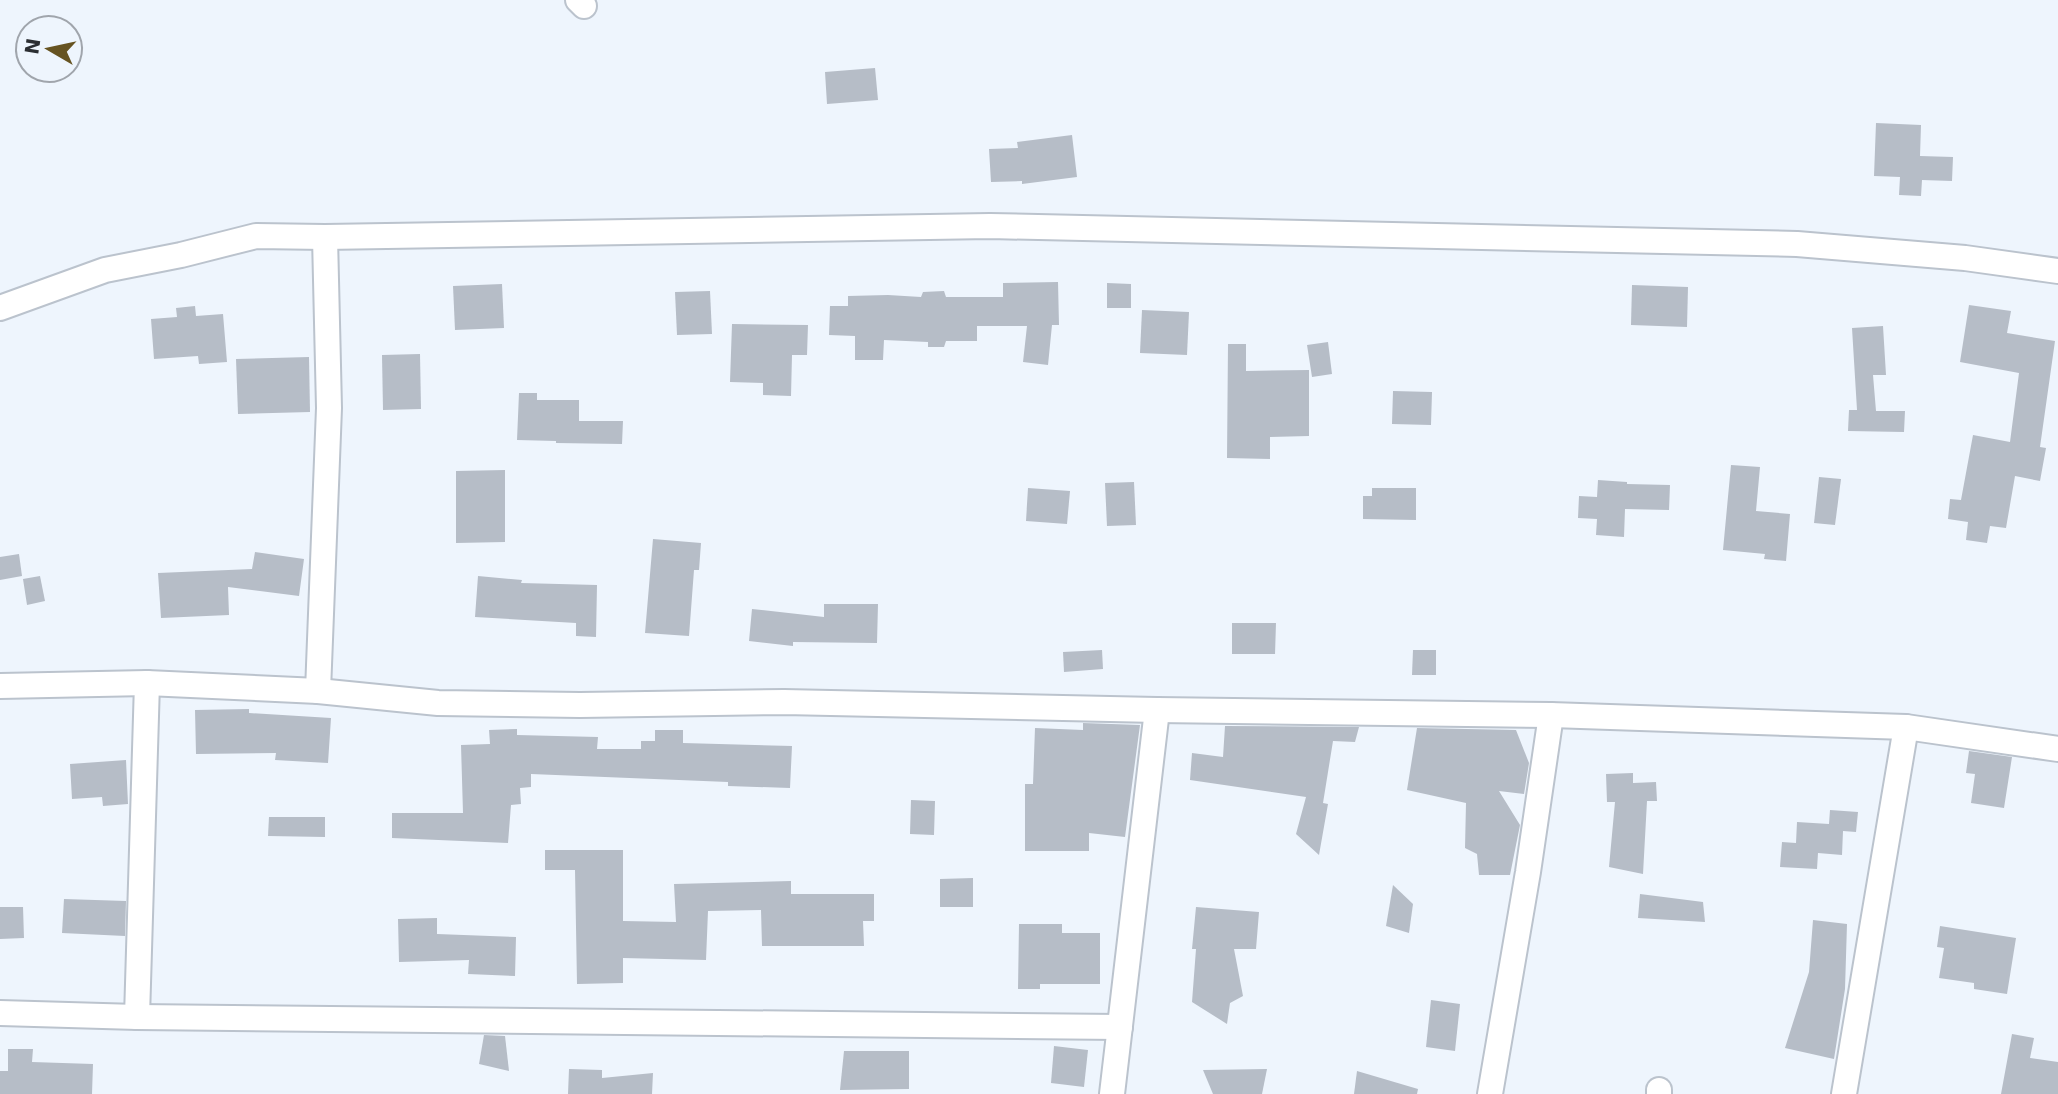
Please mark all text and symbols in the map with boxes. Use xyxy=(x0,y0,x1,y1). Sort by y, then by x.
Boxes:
north arrow xyxy=(14,14,84,84)
text: N xyxy=(20,37,44,56)

